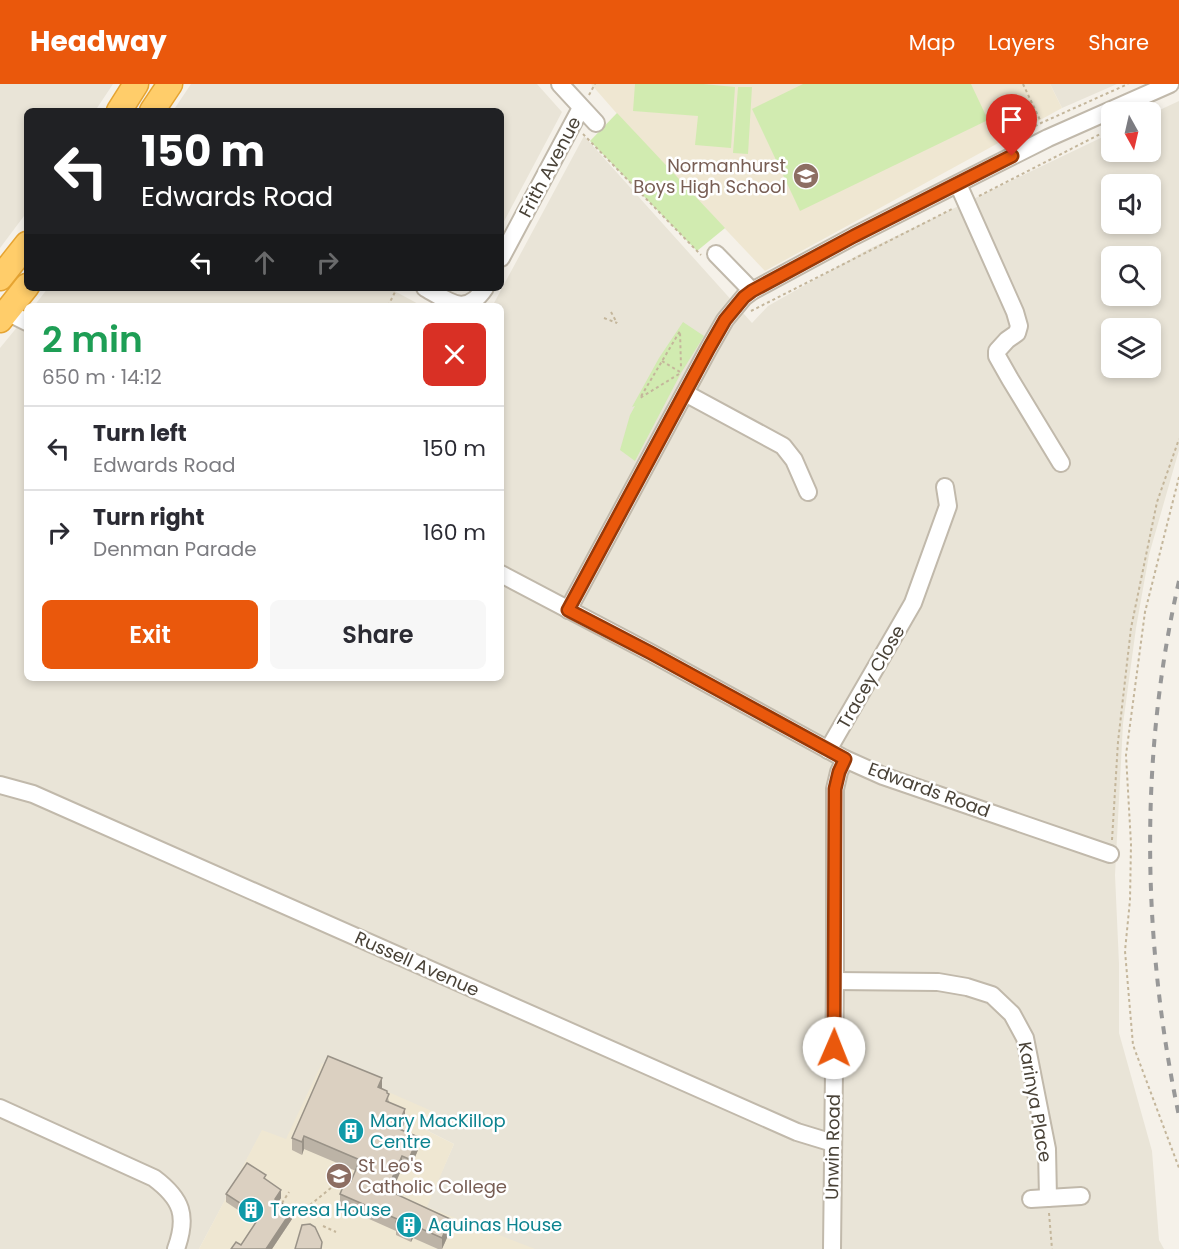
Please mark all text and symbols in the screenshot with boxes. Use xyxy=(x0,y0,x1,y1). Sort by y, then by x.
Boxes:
text: Headway xyxy=(30,22,167,61)
text: Map xyxy=(909,28,955,57)
text: Layers xyxy=(988,28,1055,57)
text: Share xyxy=(1088,28,1149,57)
pin xyxy=(986,94,1037,156)
north arrow xyxy=(1101,102,1161,162)
map controls xyxy=(1101,102,1161,378)
icon: arrive xyxy=(995,103,1028,136)
street label: Frith Avenue xyxy=(513,112,587,221)
text: 150 m xyxy=(141,122,265,181)
icon: left xyxy=(42,132,120,210)
place label: Normanhurst Boys High School xyxy=(633,153,786,199)
school or university icon: Normanhurst Boys High School xyxy=(791,161,821,191)
button: sound xyxy=(1101,174,1161,234)
text: Edwards Road xyxy=(141,178,333,215)
icon: left xyxy=(185,246,218,279)
icon: ahead xyxy=(248,246,281,279)
icon: right xyxy=(311,246,344,279)
button: search xyxy=(1101,246,1161,306)
text: 2 min xyxy=(42,314,143,365)
button: layers xyxy=(1101,318,1161,378)
button: close xyxy=(423,323,486,386)
text: 650 m · 14:12 xyxy=(42,363,162,391)
text: Turn left xyxy=(93,418,187,449)
icon: left xyxy=(42,432,75,465)
text: 150 m xyxy=(423,433,486,464)
text: Edwards Road xyxy=(93,451,235,479)
text: Turn right xyxy=(93,502,204,533)
icon: right xyxy=(42,516,75,549)
text: 160 m xyxy=(423,517,486,548)
text: Denman Parade xyxy=(93,535,257,563)
button: Exit xyxy=(42,600,258,669)
button: Share xyxy=(270,600,486,669)
street label: Tracey Close xyxy=(831,620,910,733)
street label: Edwards Road xyxy=(865,756,994,823)
street label: Russell Avenue xyxy=(351,925,483,1002)
position arrow xyxy=(802,1016,866,1080)
street label: Karinya Place xyxy=(1013,1040,1058,1164)
street label: Unwin Road xyxy=(819,1094,846,1200)
place label: Mary MacKillop Centre xyxy=(370,1108,506,1154)
building icon: Mary MacKillop Centre xyxy=(336,1116,366,1146)
place label: St Leo's Catholic College xyxy=(358,1153,507,1199)
school or university icon: St Leo's Catholic College xyxy=(324,1161,354,1191)
building icon: Teresa House xyxy=(236,1195,266,1225)
place label: Teresa House xyxy=(270,1197,391,1222)
building icon: Aquinas House xyxy=(394,1210,424,1240)
place label: Aquinas House xyxy=(428,1212,562,1237)

